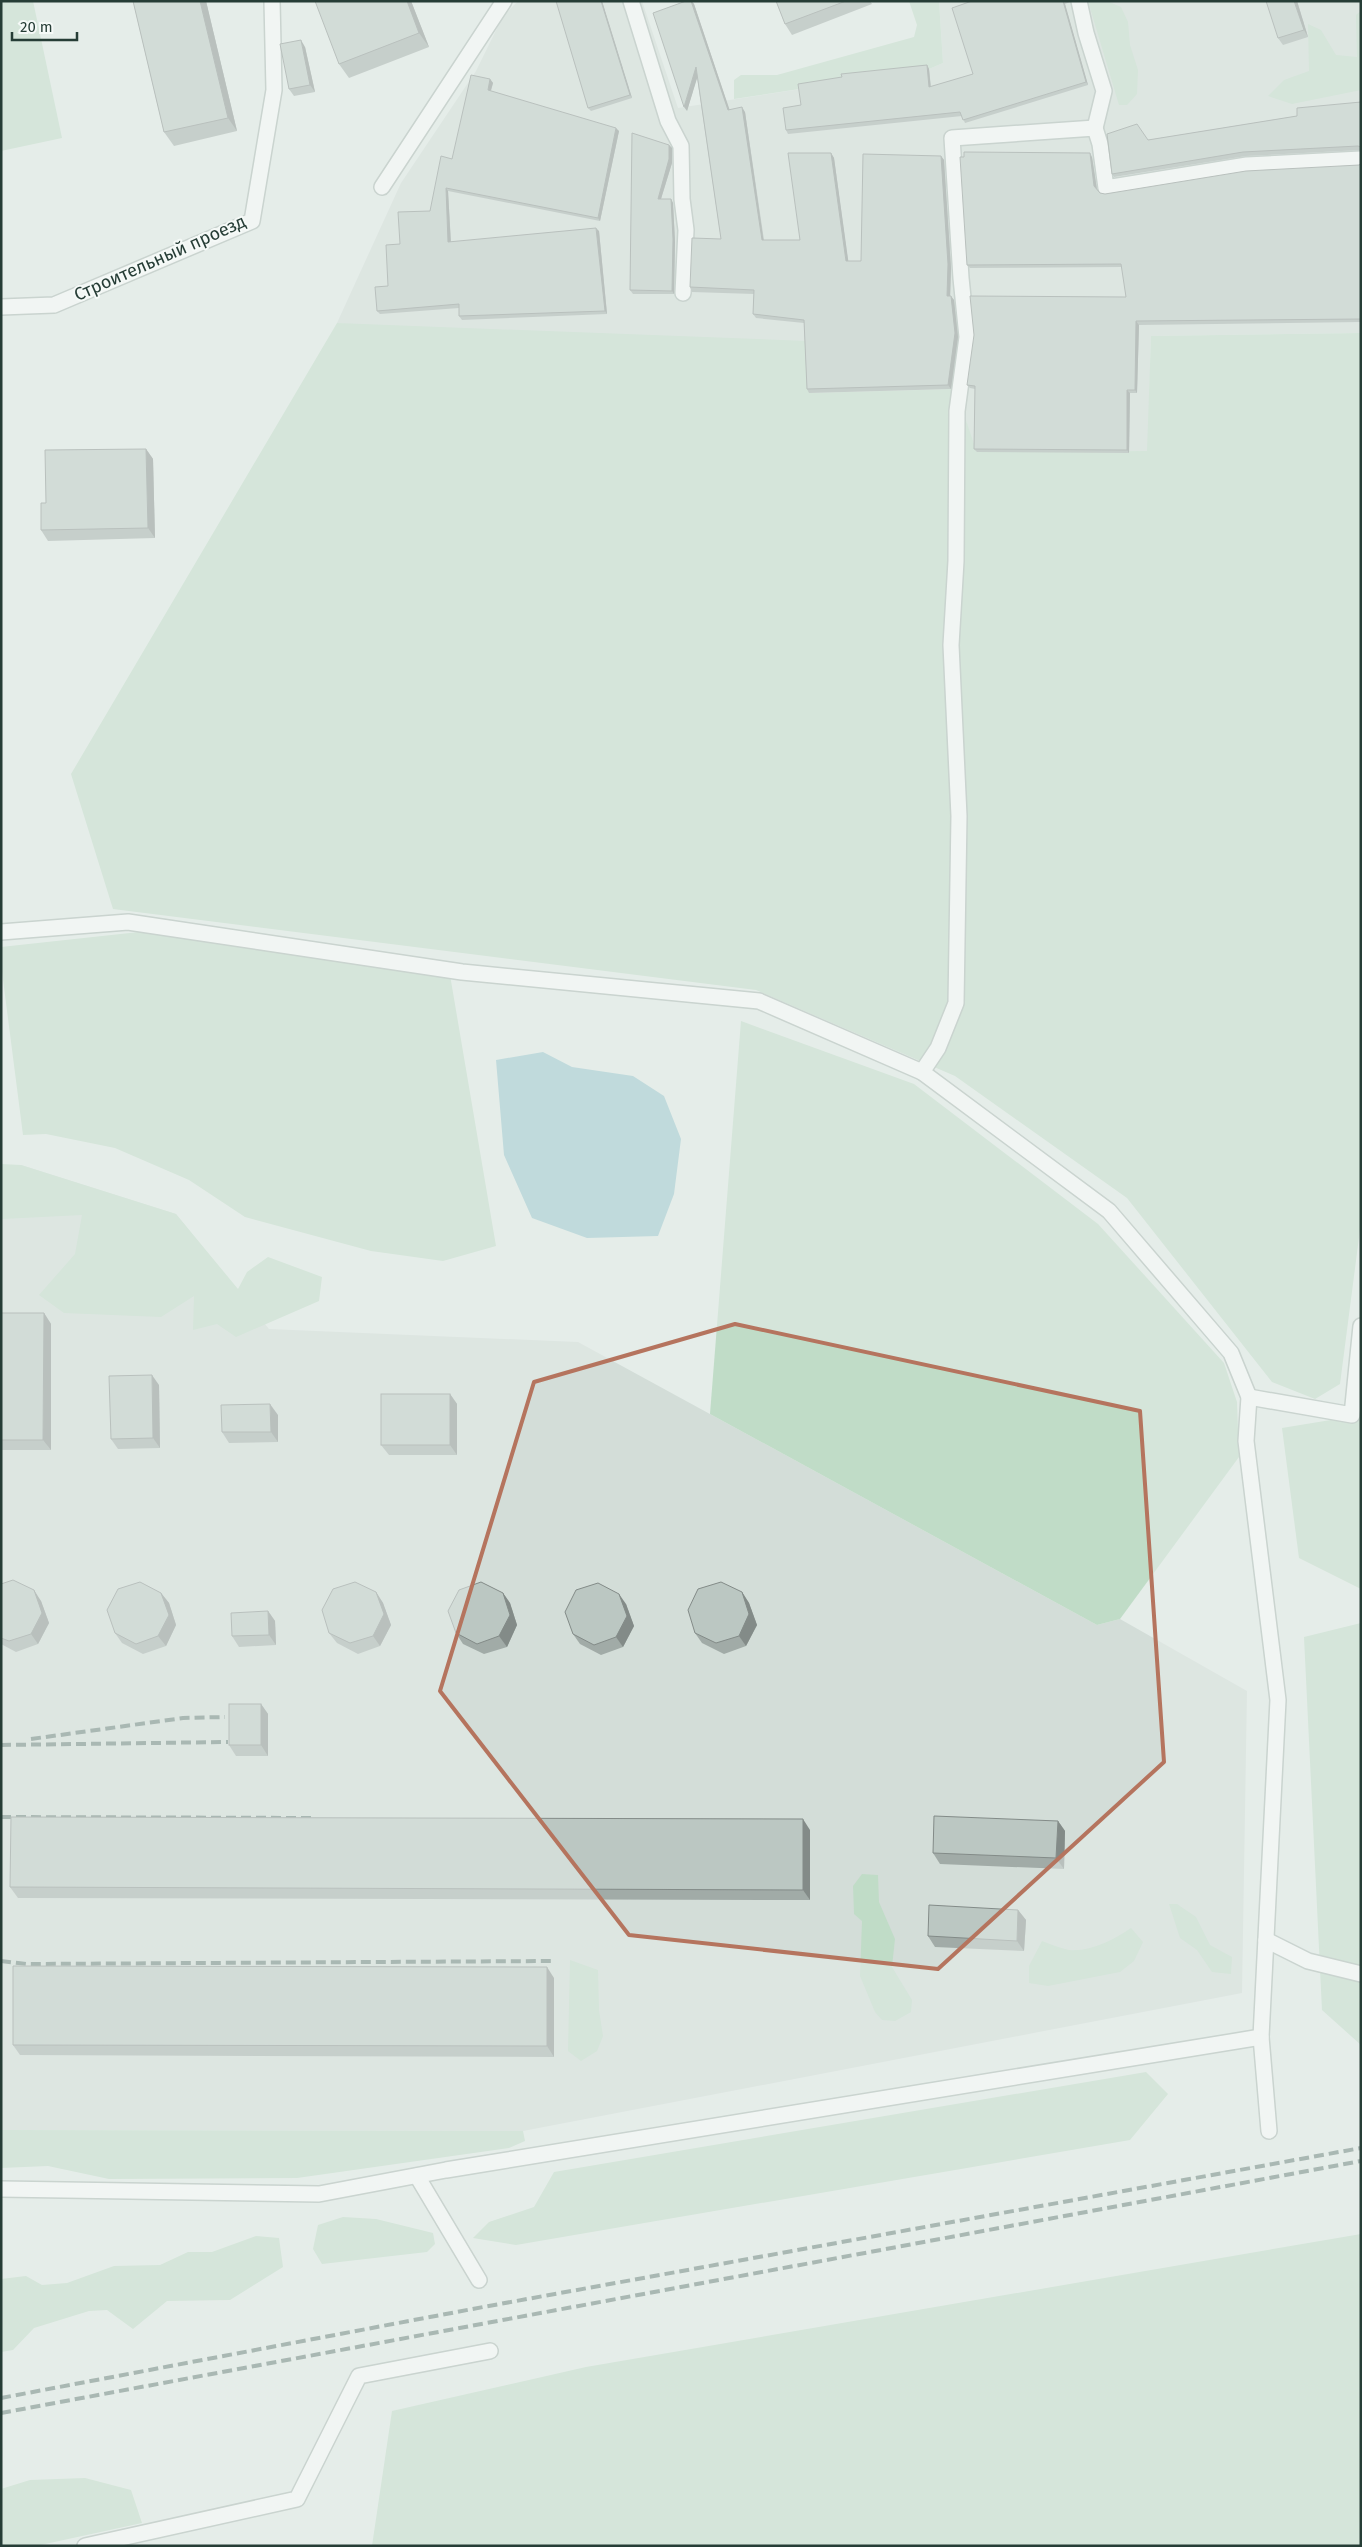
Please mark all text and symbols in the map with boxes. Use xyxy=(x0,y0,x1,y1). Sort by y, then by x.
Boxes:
scale bar xyxy=(12,10,78,42)
text: 20 m xyxy=(20,18,53,36)
street label: Строительный проезд xyxy=(71,210,249,306)

